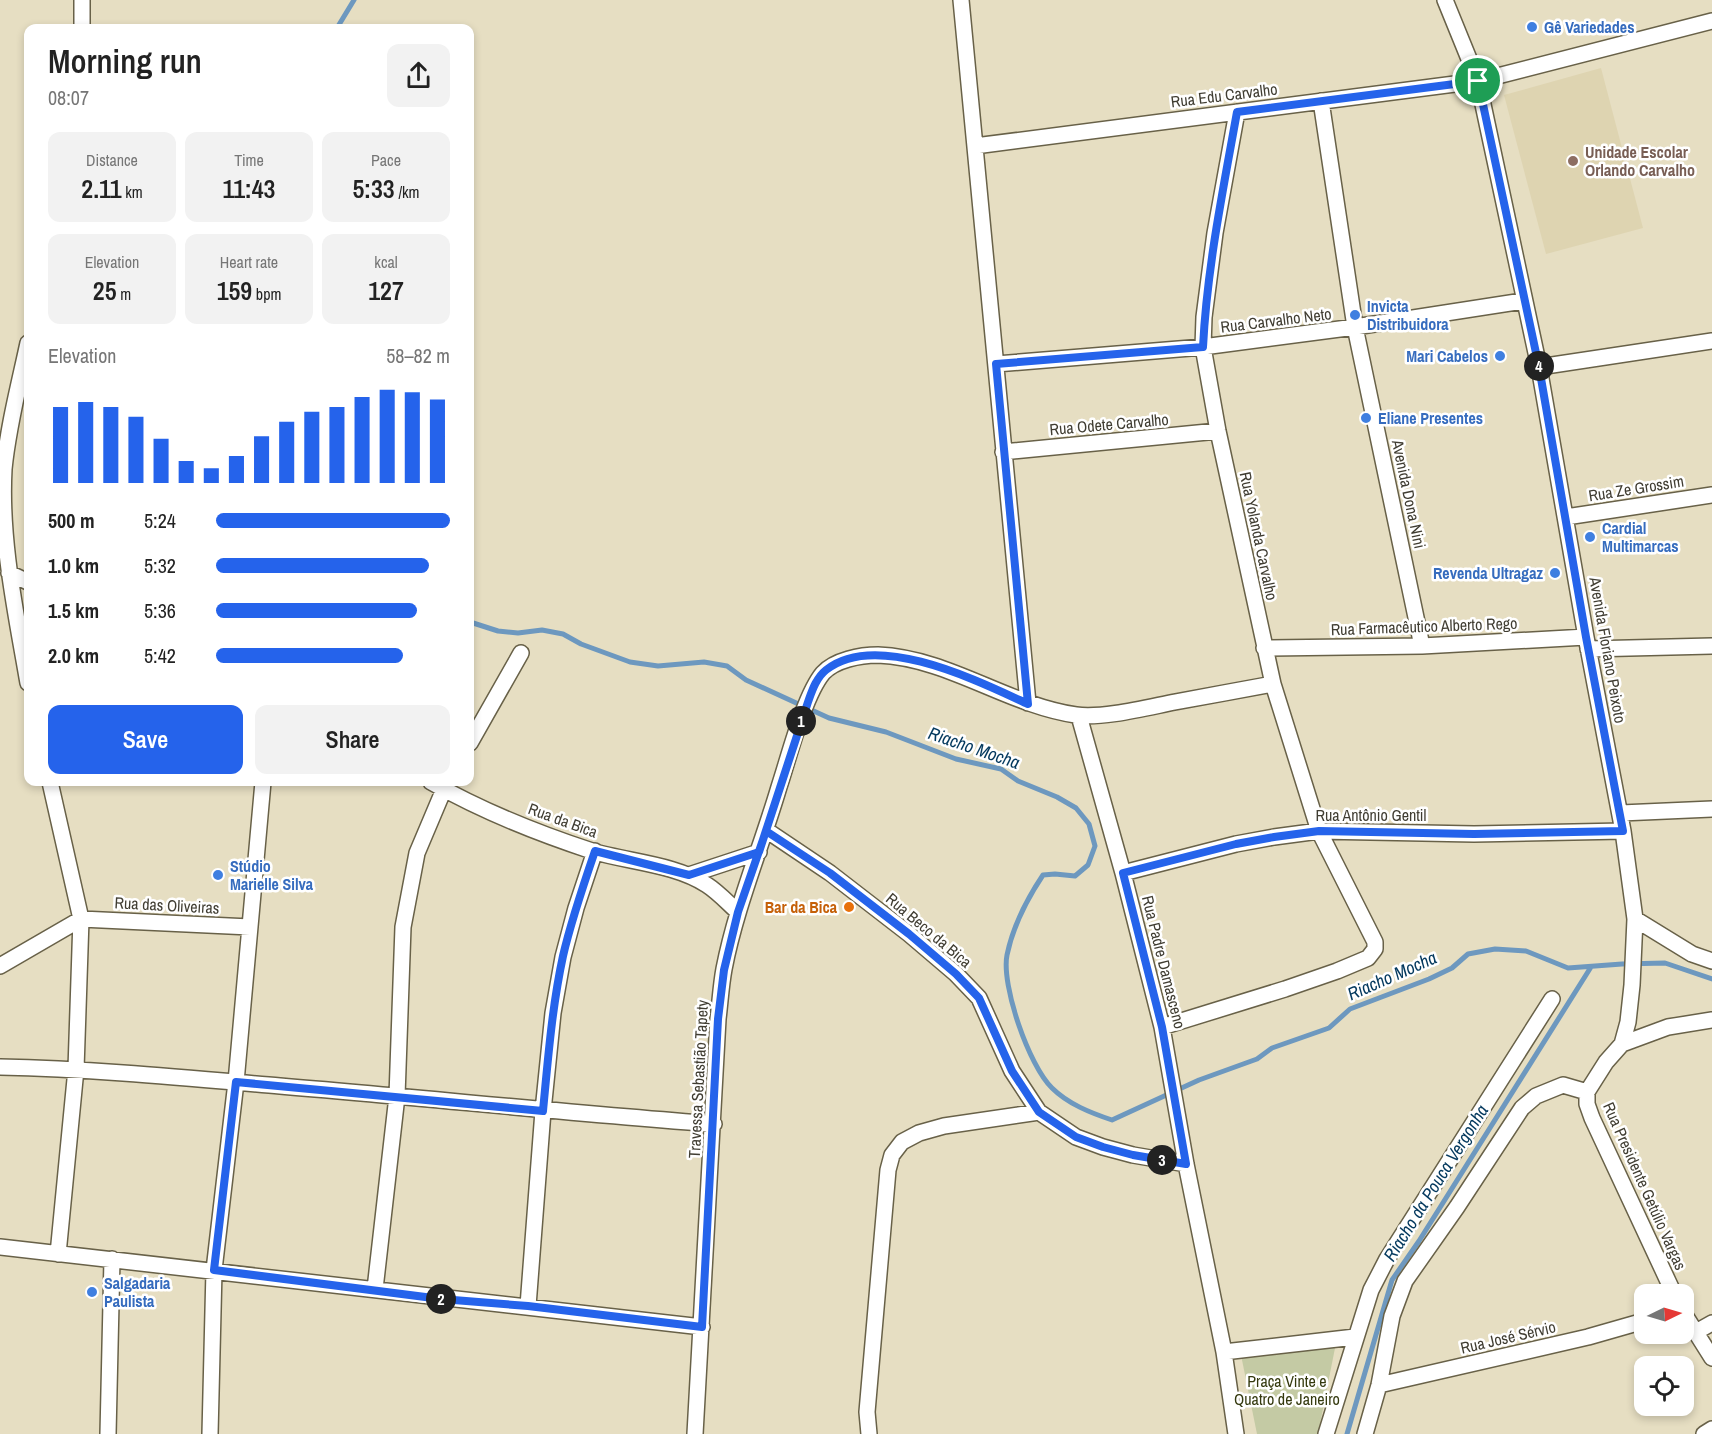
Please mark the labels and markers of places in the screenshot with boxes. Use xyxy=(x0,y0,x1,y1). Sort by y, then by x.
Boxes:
place label: Gê Variedades xyxy=(1544,16,1634,38)
marker: Gê Variedades xyxy=(1525,20,1539,34)
pin xyxy=(1452,55,1503,106)
place label: Unidade Escolar Orlando Carvalho xyxy=(1585,141,1695,181)
marker: Unidade Escolar Orlando Carvalho xyxy=(1566,154,1580,168)
place label: Invicta Distribuidora xyxy=(1367,295,1449,335)
marker: Invicta Distribuidora xyxy=(1348,308,1362,322)
place label: Mari Cabelos xyxy=(1406,345,1488,367)
marker: Mari Cabelos xyxy=(1493,349,1507,363)
pin: 4 xyxy=(1524,351,1554,381)
place label: Eliane Presentes xyxy=(1378,407,1483,429)
marker: Eliane Presentes xyxy=(1359,411,1373,425)
place label: Cardial Multimarcas xyxy=(1602,517,1679,557)
marker: Cardial Multimarcas xyxy=(1583,530,1597,544)
place label: Revenda Ultragaz xyxy=(1433,562,1543,584)
marker: Revenda Ultragaz xyxy=(1548,566,1562,580)
pin: 1 xyxy=(786,706,816,736)
place label: Stúdio Marielle Silva xyxy=(230,855,314,895)
marker: Stúdio Marielle Silva xyxy=(211,868,225,882)
place label: Bar da Bica xyxy=(765,896,838,918)
marker: Bar da Bica xyxy=(842,900,856,914)
pin: 3 xyxy=(1147,1145,1177,1175)
place label: Salgadaria Paulista xyxy=(104,1272,171,1312)
pin: 2 xyxy=(426,1284,456,1314)
marker: Salgadaria Paulista xyxy=(85,1285,99,1299)

